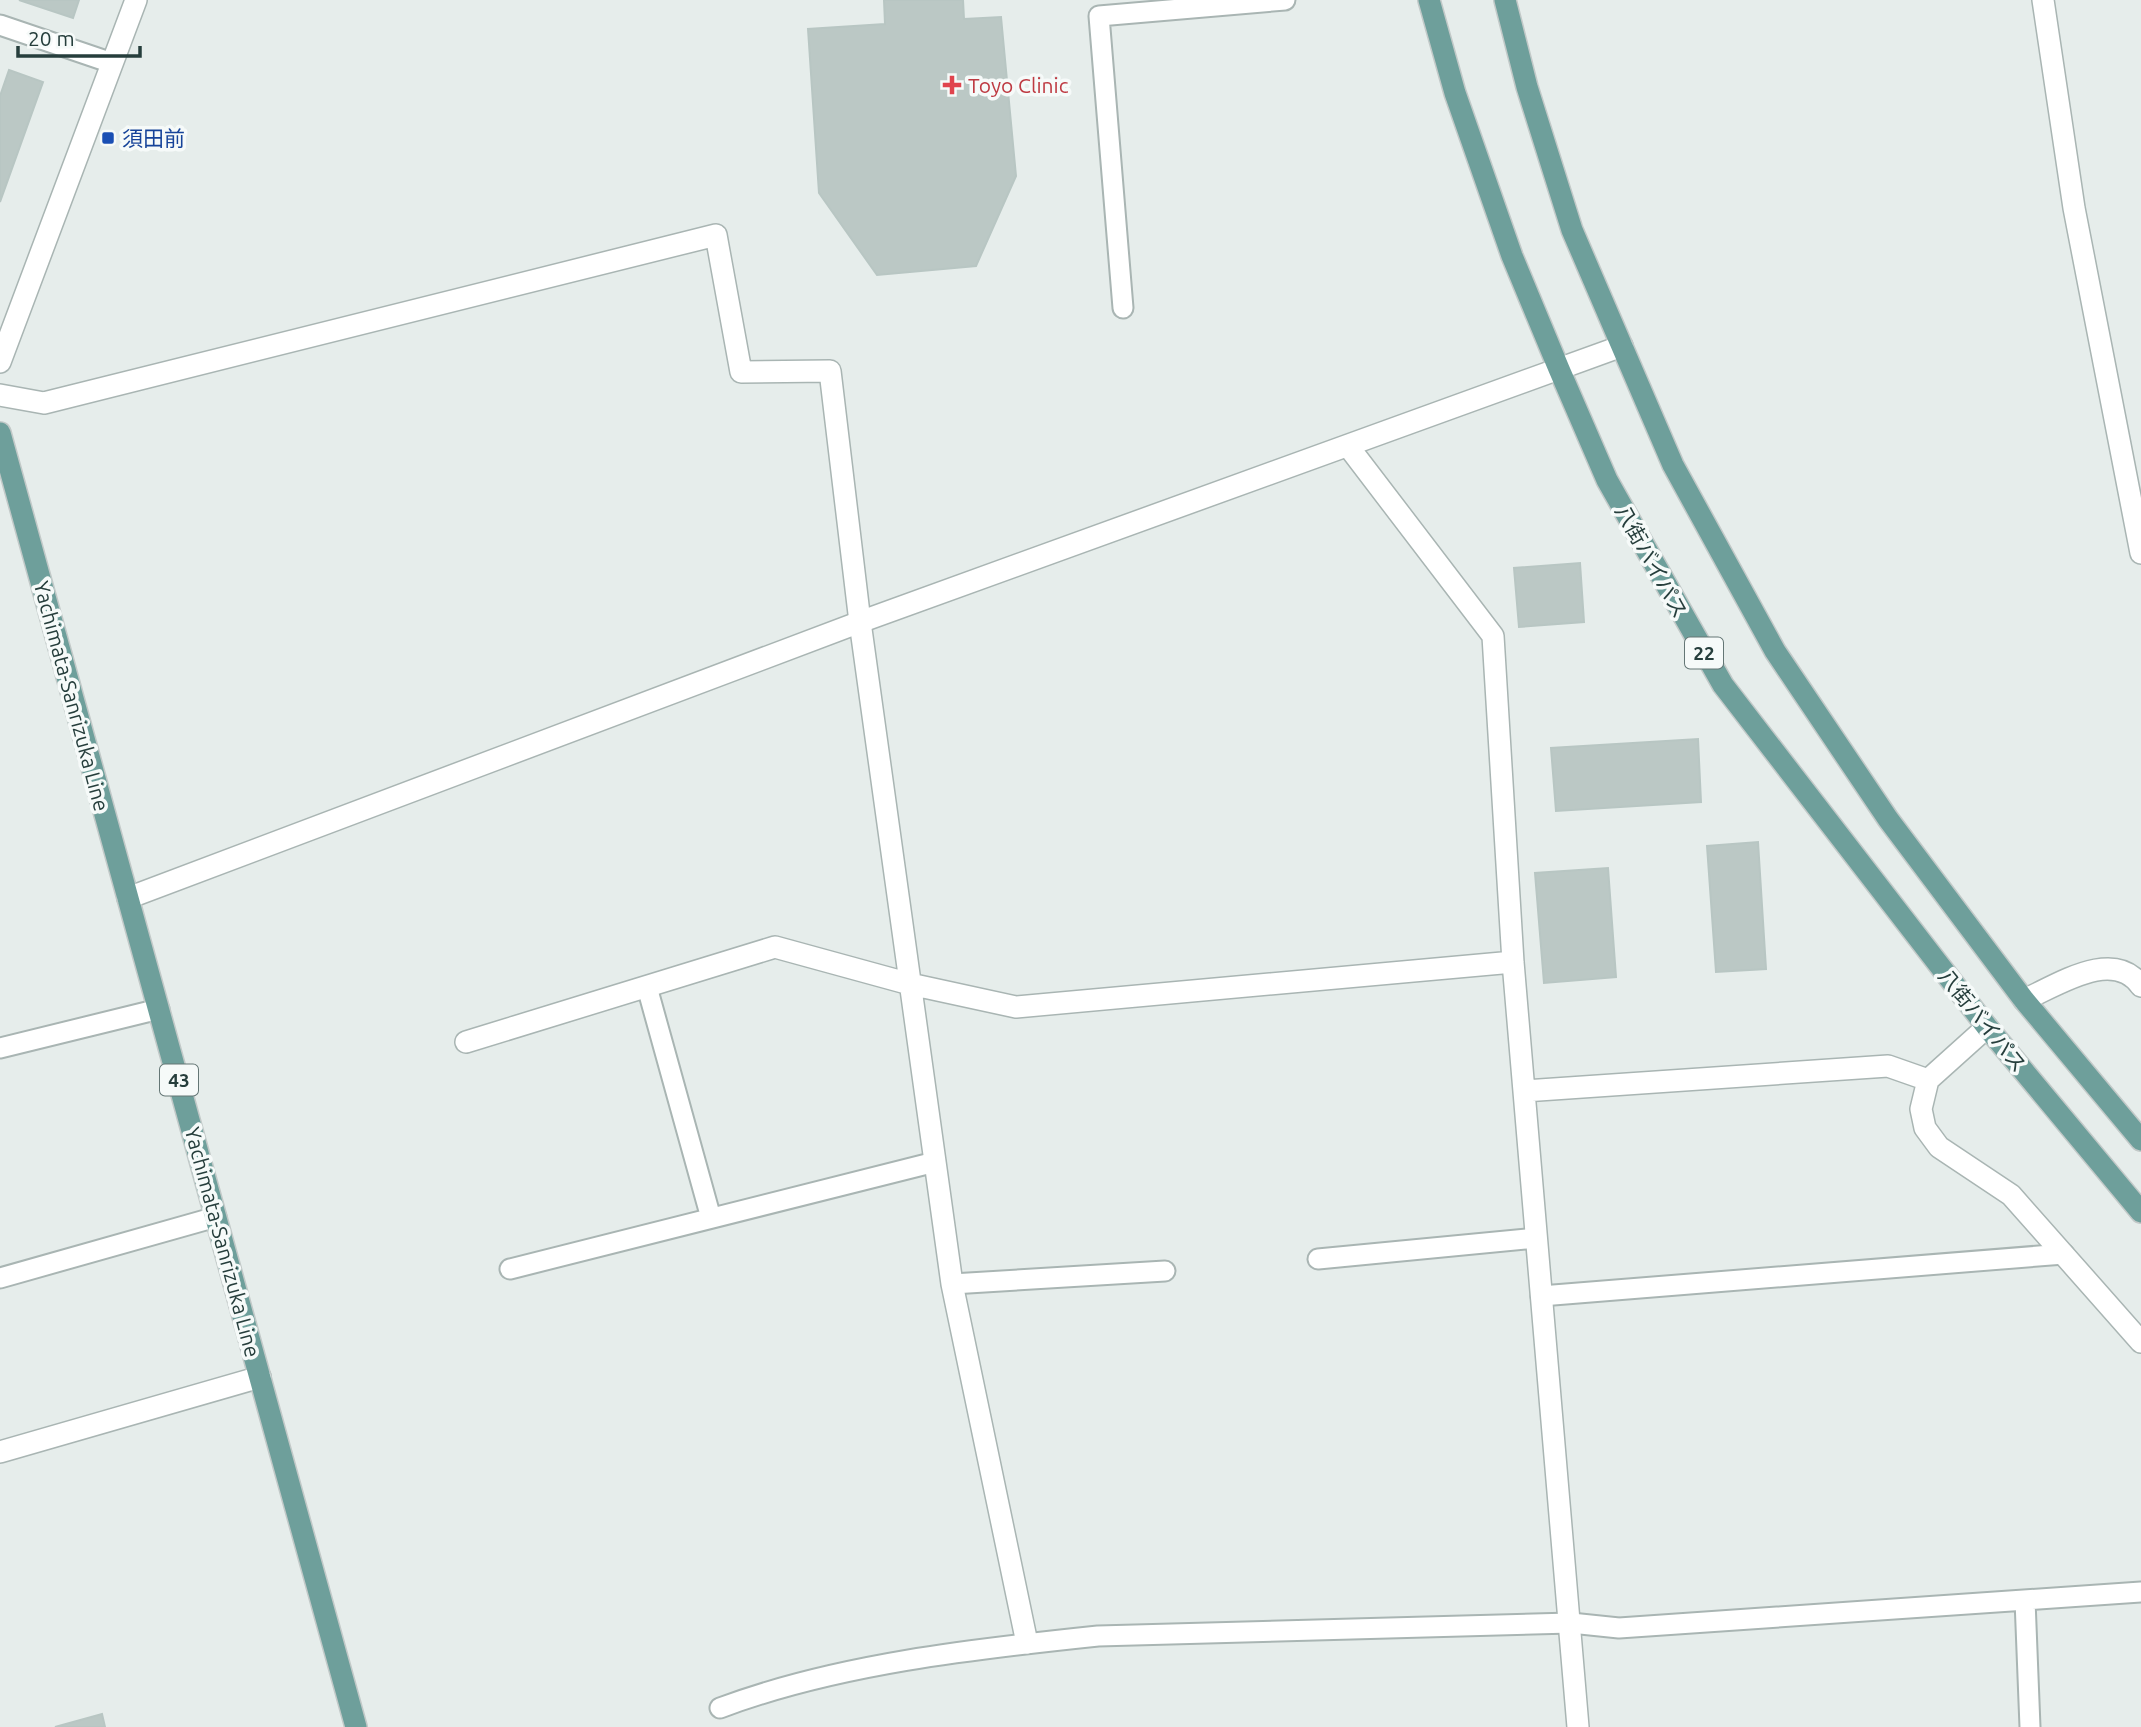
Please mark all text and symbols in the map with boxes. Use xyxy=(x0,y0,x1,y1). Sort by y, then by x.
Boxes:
scale bar xyxy=(18,14,140,58)
text: 20 m xyxy=(28,26,75,50)
place label: Toyo Clinic xyxy=(968,73,1069,97)
marker: Toyo Clinic xyxy=(942,75,962,95)
place label: 須田前 xyxy=(122,126,185,150)
marker: 須田前 xyxy=(100,130,116,146)
street label: 八街バイパス xyxy=(1611,500,1693,622)
street label: Yachimata-Sanrizuka Line xyxy=(30,578,114,814)
road number: 22 xyxy=(1685,638,1723,668)
street label: 八街バイパス xyxy=(1934,964,2032,1076)
road number: 43 xyxy=(160,1064,198,1096)
street label: Yachimata-Sanrizuka Line xyxy=(181,1124,265,1360)

